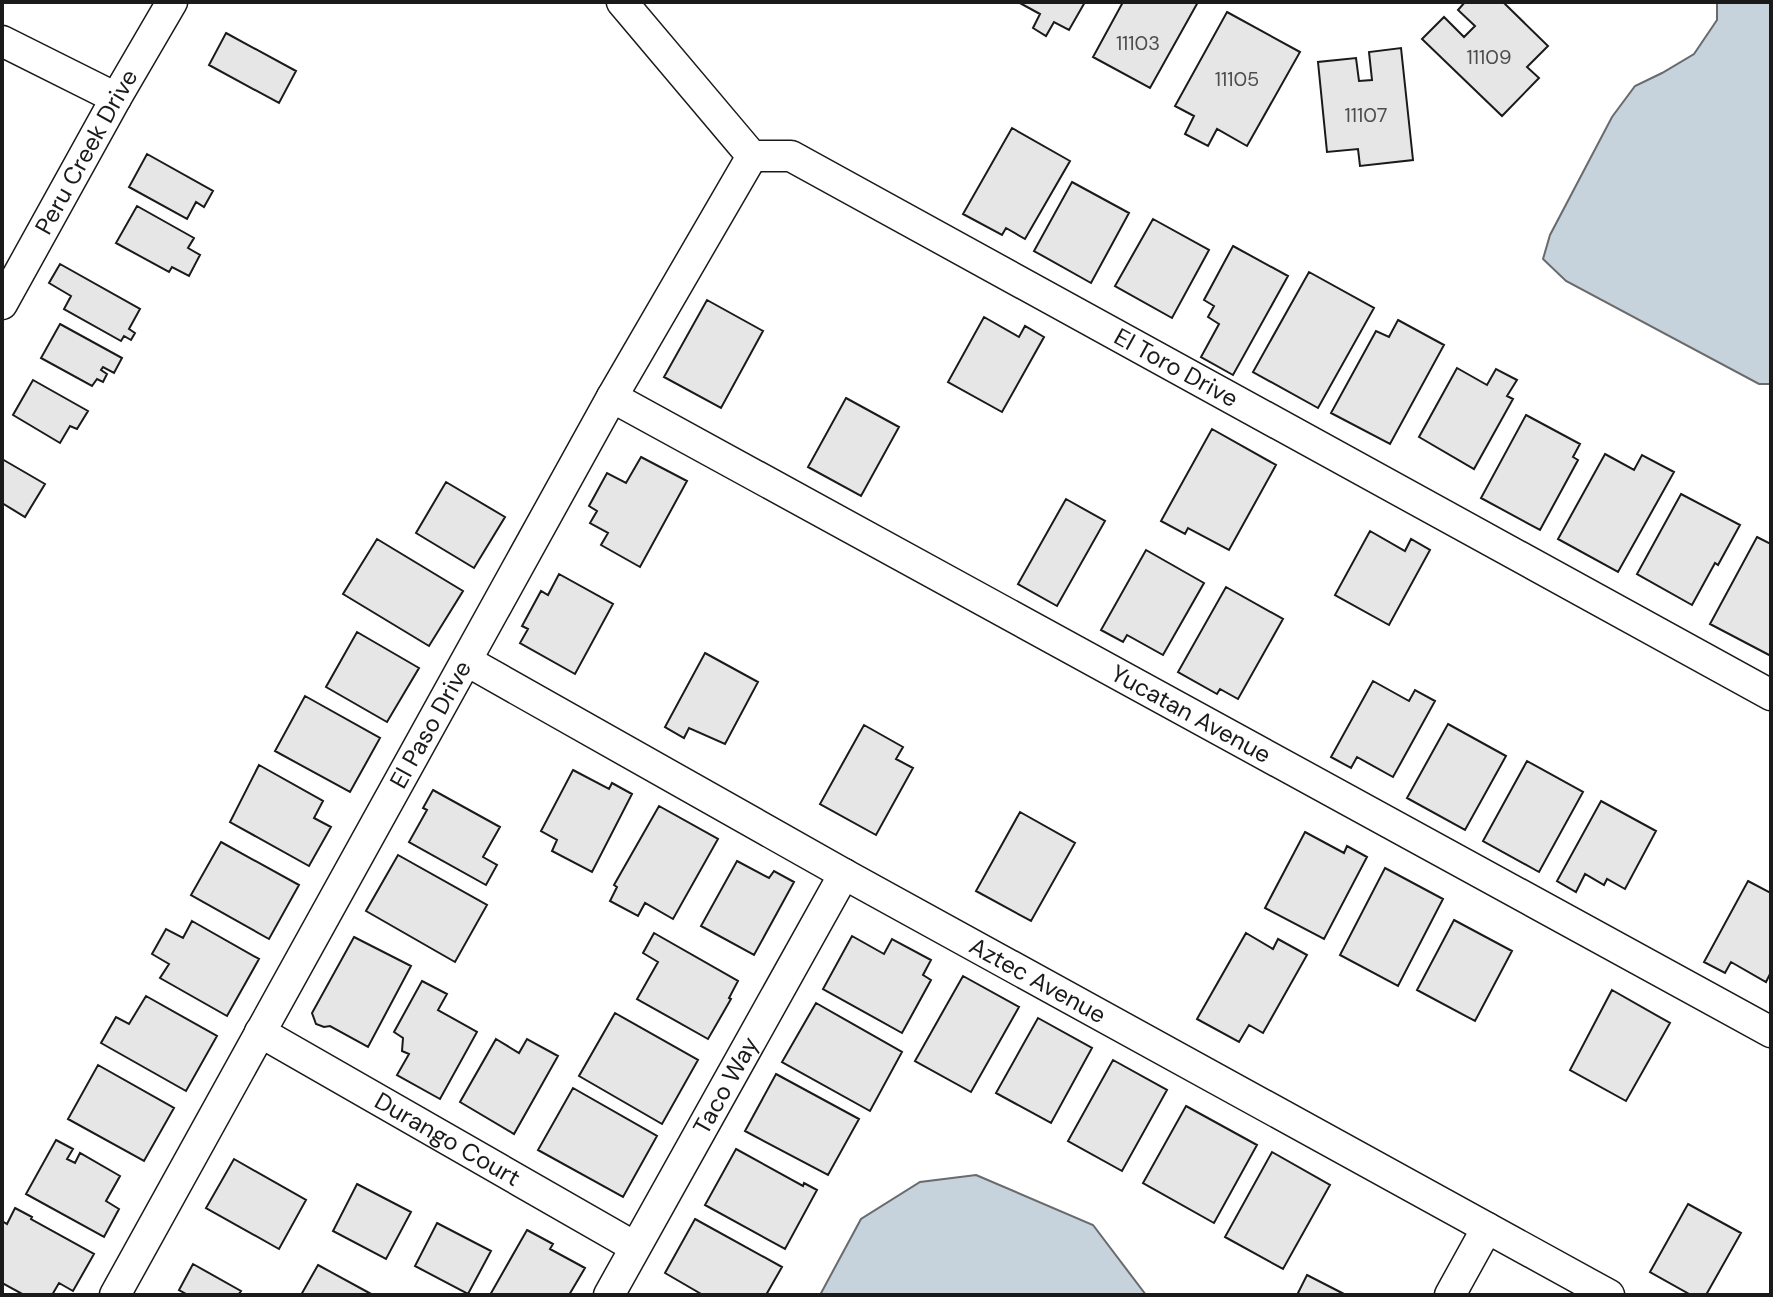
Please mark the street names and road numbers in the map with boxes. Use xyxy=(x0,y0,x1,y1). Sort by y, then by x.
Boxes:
street label: Peru Creek Drive xyxy=(28,63,144,240)
street label: El Toro Drive xyxy=(1109,321,1244,414)
street label: El Paso Drive xyxy=(383,655,478,794)
street label: Yucatan Avenue xyxy=(1106,657,1276,770)
street label: Aztec Avenue xyxy=(964,930,1112,1030)
street label: Taco Way xyxy=(686,1031,765,1140)
street label: Durango Court xyxy=(369,1085,526,1193)

